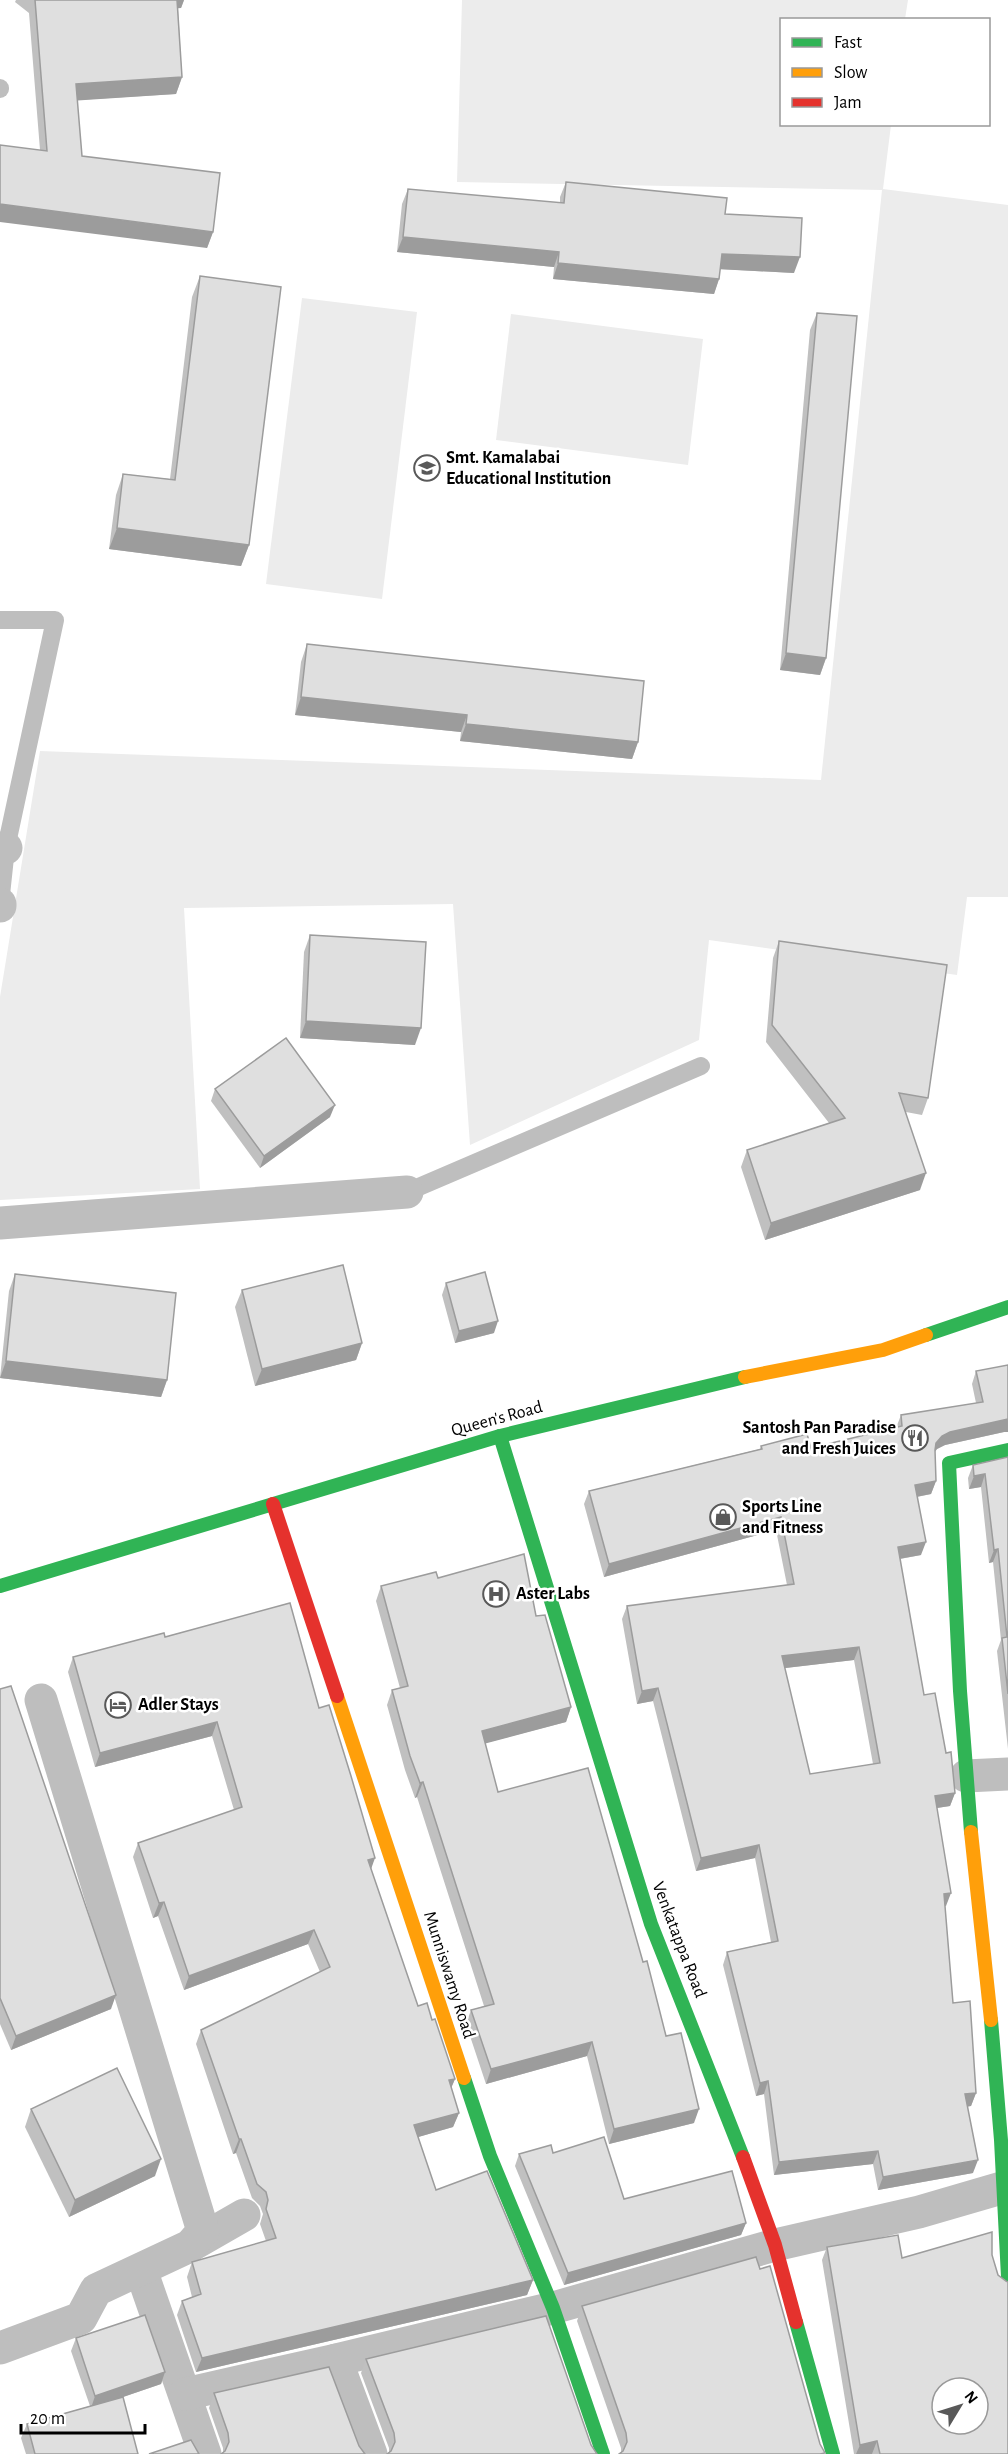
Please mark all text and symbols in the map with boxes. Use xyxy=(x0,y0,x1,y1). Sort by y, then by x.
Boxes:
legend xyxy=(780,18,990,126)
text: Fast xyxy=(834,34,862,52)
text: Slow xyxy=(834,64,867,82)
text: Jam xyxy=(834,94,862,112)
place label: Smt. Kamalabai Educational Institution xyxy=(446,449,611,488)
school or university icon: Smt. Kamalabai Educational Institution xyxy=(412,453,442,483)
street label: Queen's Road xyxy=(449,1398,545,1440)
place label: Santosh Pan Paradise and Fresh Juices xyxy=(742,1419,896,1458)
restaurant icon: Santosh Pan Paradise and Fresh Juices xyxy=(900,1423,930,1453)
place label: Sports Line and Fitness xyxy=(742,1498,823,1537)
shop icon: Sports Line and Fitness xyxy=(708,1502,738,1532)
hospital icon: Aster Labs xyxy=(481,1579,511,1609)
place label: Aster Labs xyxy=(516,1585,590,1603)
hotel icon: Adler Stays xyxy=(103,1690,133,1720)
place label: Adler Stays xyxy=(138,1696,219,1714)
street label: Venkatappa Road xyxy=(649,1880,709,2000)
street label: Munniswamy Road xyxy=(420,1909,478,2041)
north arrow xyxy=(930,2376,990,2436)
text: N xyxy=(961,2388,981,2407)
scale bar xyxy=(21,2397,146,2435)
text: 20 m xyxy=(30,2410,65,2428)

